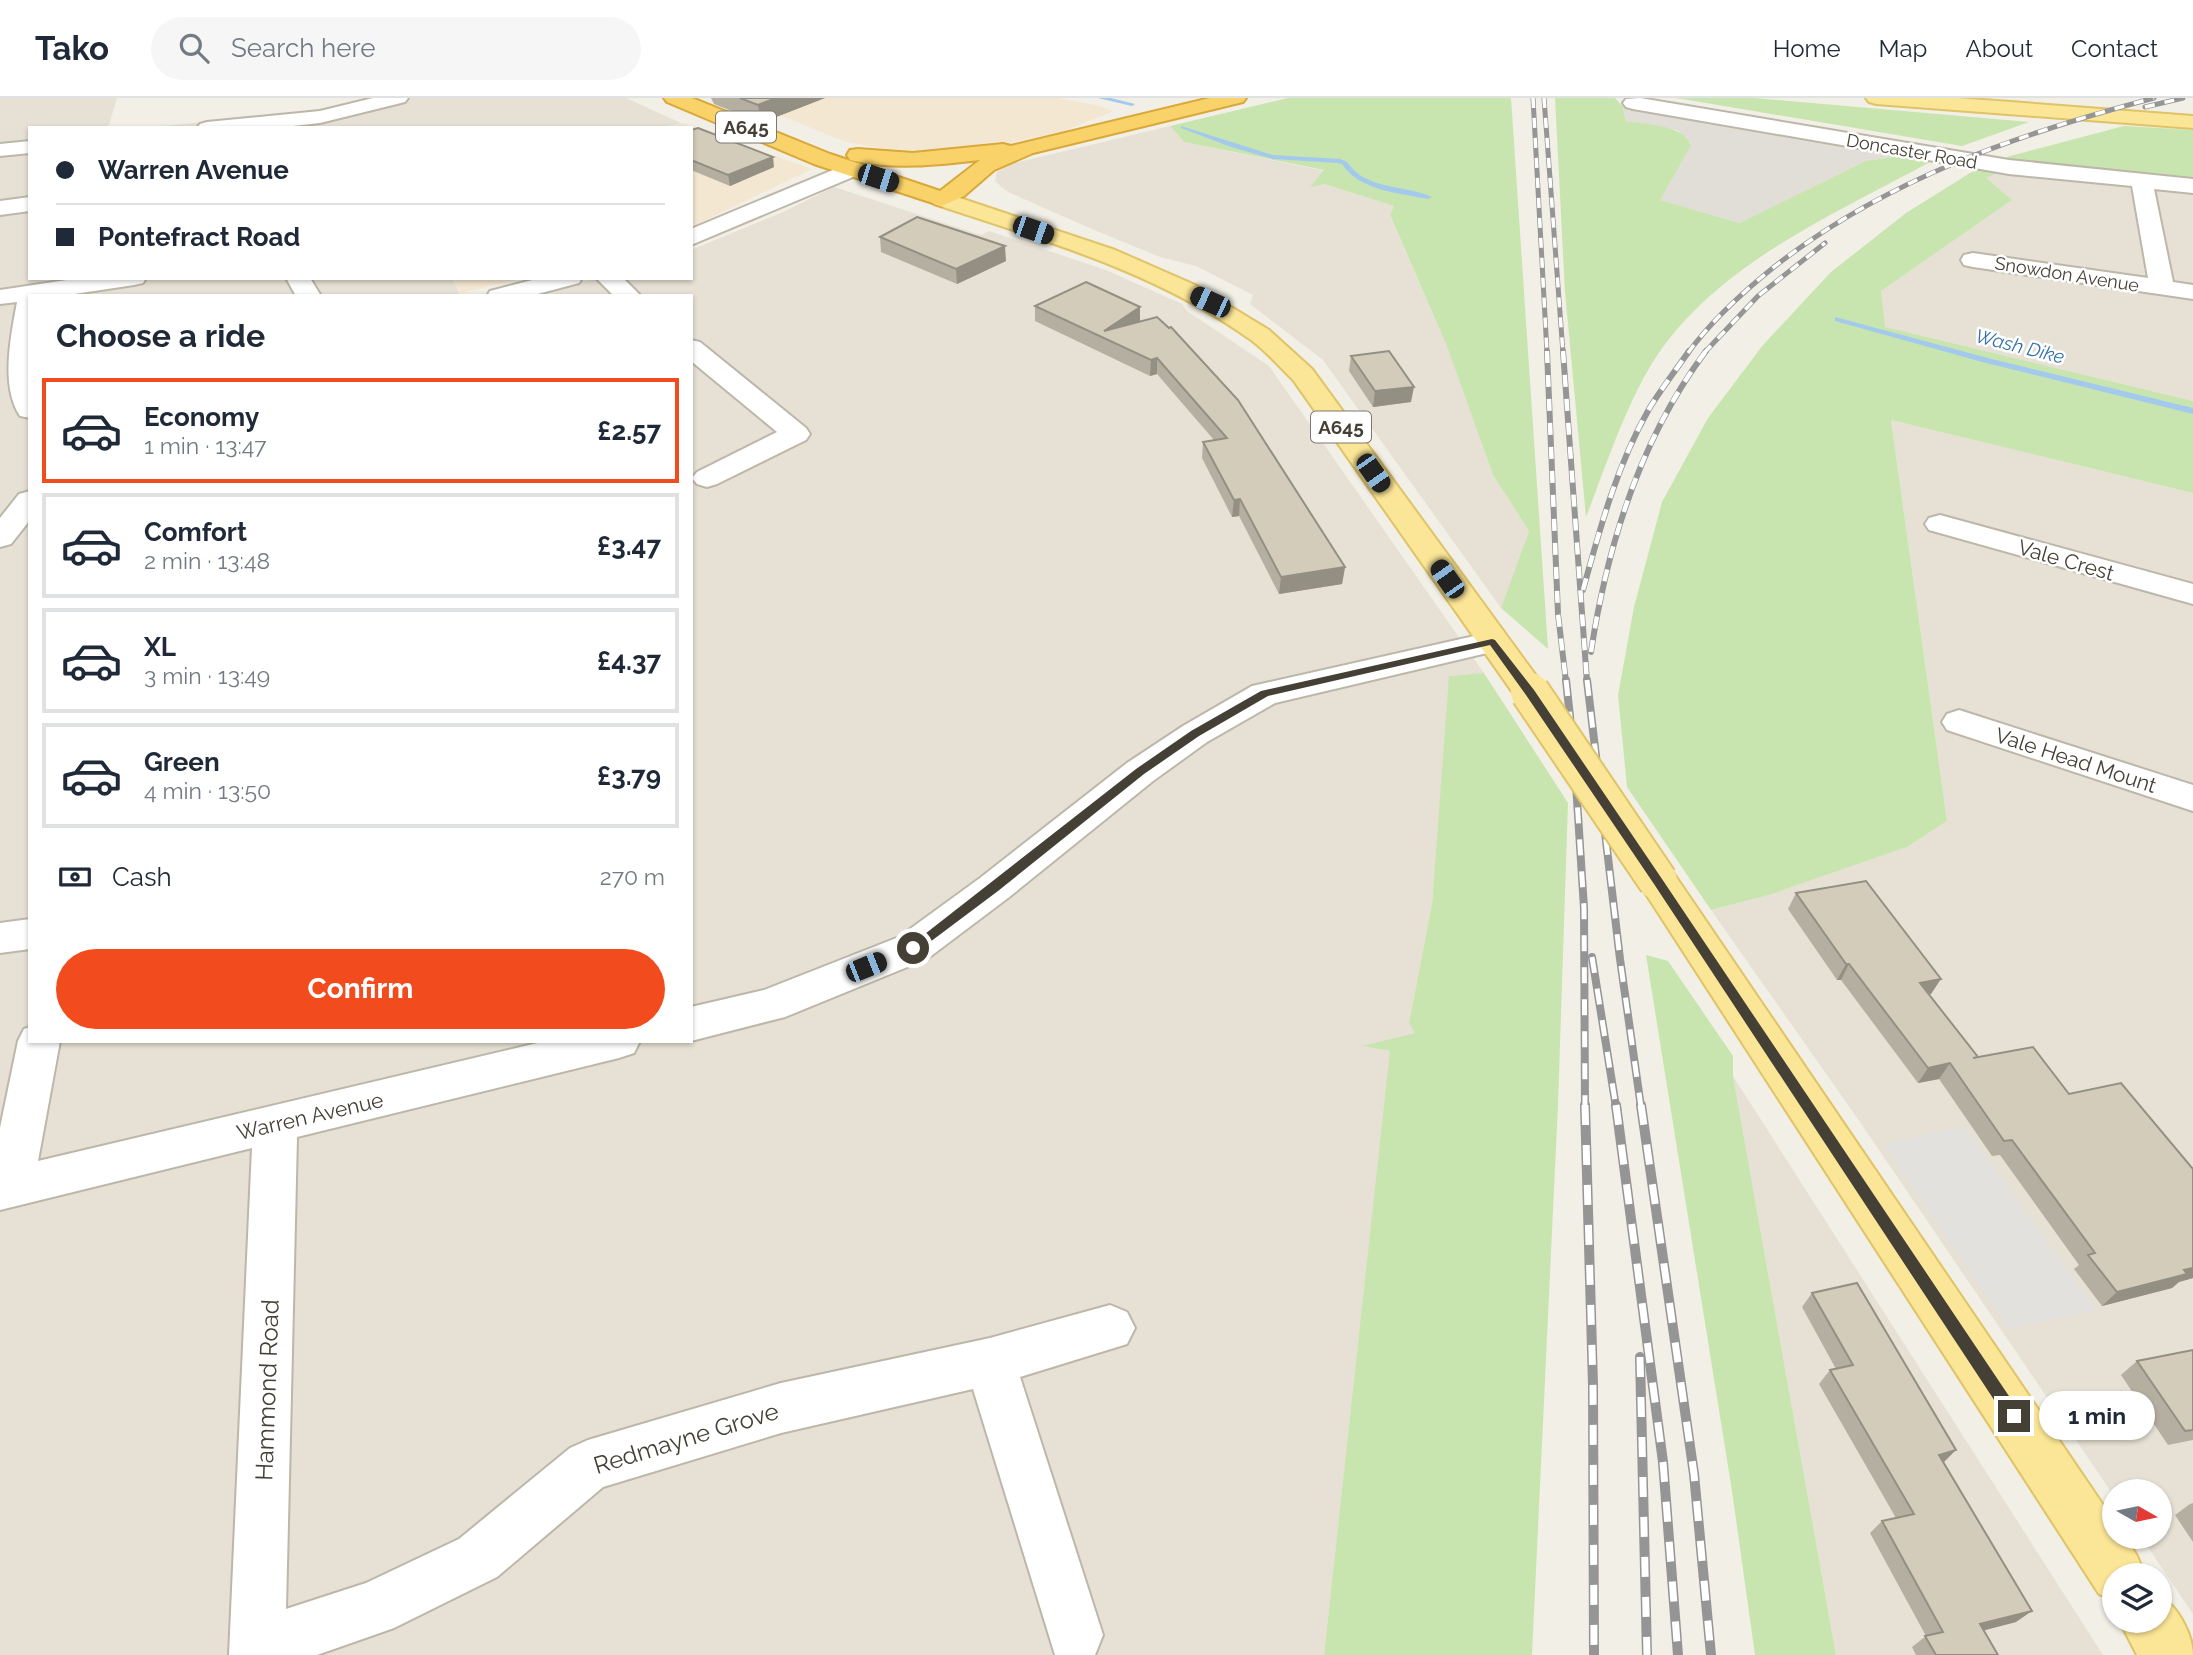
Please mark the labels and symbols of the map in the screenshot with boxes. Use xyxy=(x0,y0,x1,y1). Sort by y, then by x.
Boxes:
road number: A645 xyxy=(716,112,776,142)
street label: Doncaster Road xyxy=(1845,129,1979,173)
car xyxy=(855,162,902,194)
car xyxy=(1010,213,1057,247)
street label: Snowdon Avenue xyxy=(1993,252,2141,296)
car xyxy=(1187,284,1234,320)
water label: Wash Dike xyxy=(1973,324,2067,368)
road number: A645 xyxy=(1311,412,1371,442)
car xyxy=(1353,450,1394,496)
street label: Vale Crest xyxy=(2015,534,2117,586)
car xyxy=(1427,556,1468,602)
street label: Vale Head Mount xyxy=(1992,722,2160,798)
route start xyxy=(897,932,929,964)
car xyxy=(843,949,890,985)
street label: Warren Avenue xyxy=(234,1087,386,1145)
street label: Hammond Road xyxy=(249,1299,285,1481)
callout: 1 min xyxy=(2038,1392,2154,1440)
street label: Redmayne Grove xyxy=(590,1396,782,1480)
route end xyxy=(1998,1400,2030,1432)
north arrow xyxy=(2102,1479,2172,1549)

